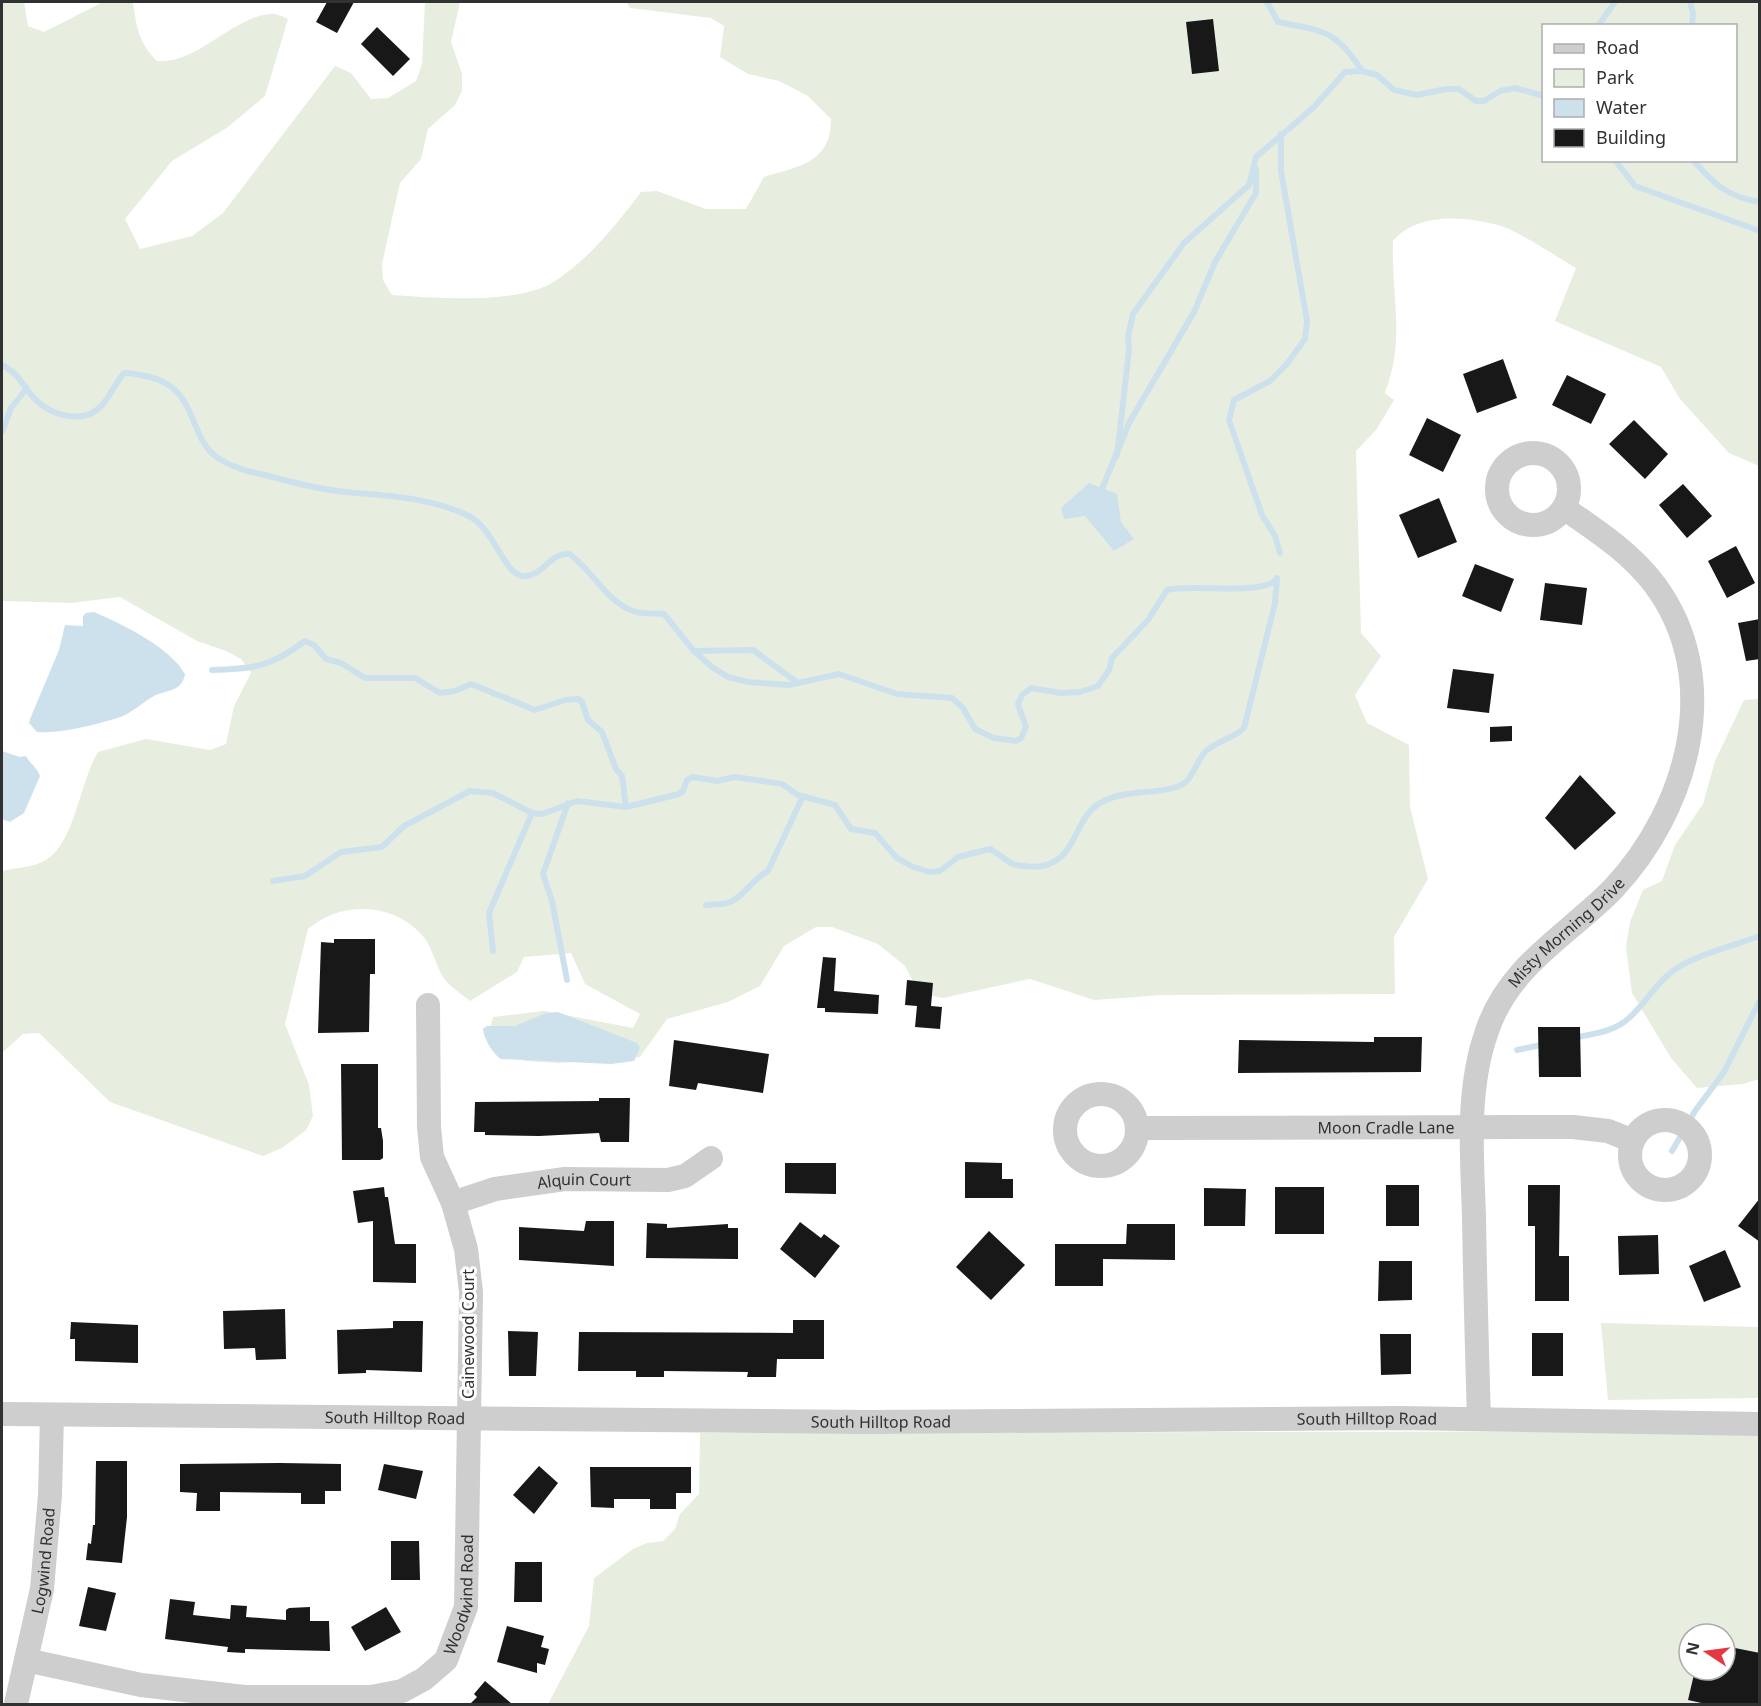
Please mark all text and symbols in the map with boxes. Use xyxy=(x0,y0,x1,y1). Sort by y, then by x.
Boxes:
legend xyxy=(1542,24,1737,162)
text: Road xyxy=(1596,35,1639,59)
text: Park xyxy=(1596,65,1634,89)
text: Water xyxy=(1596,95,1647,119)
text: Building xyxy=(1596,125,1666,149)
street label: Misty Morning Drive xyxy=(1503,872,1630,992)
street label: Moon Cradle Lane xyxy=(1318,1116,1454,1139)
street label: Alquin Court xyxy=(536,1168,632,1194)
street label: Cainewood Court xyxy=(457,1269,479,1399)
street label: South Hilltop Road xyxy=(325,1406,465,1429)
street label: South Hilltop Road xyxy=(1297,1407,1437,1430)
street label: South Hilltop Road xyxy=(811,1410,951,1433)
street label: Logwind Road xyxy=(26,1507,60,1616)
street label: Woodwind Road xyxy=(438,1534,479,1658)
north arrow xyxy=(1677,1622,1737,1682)
text: N xyxy=(1680,1640,1705,1657)

